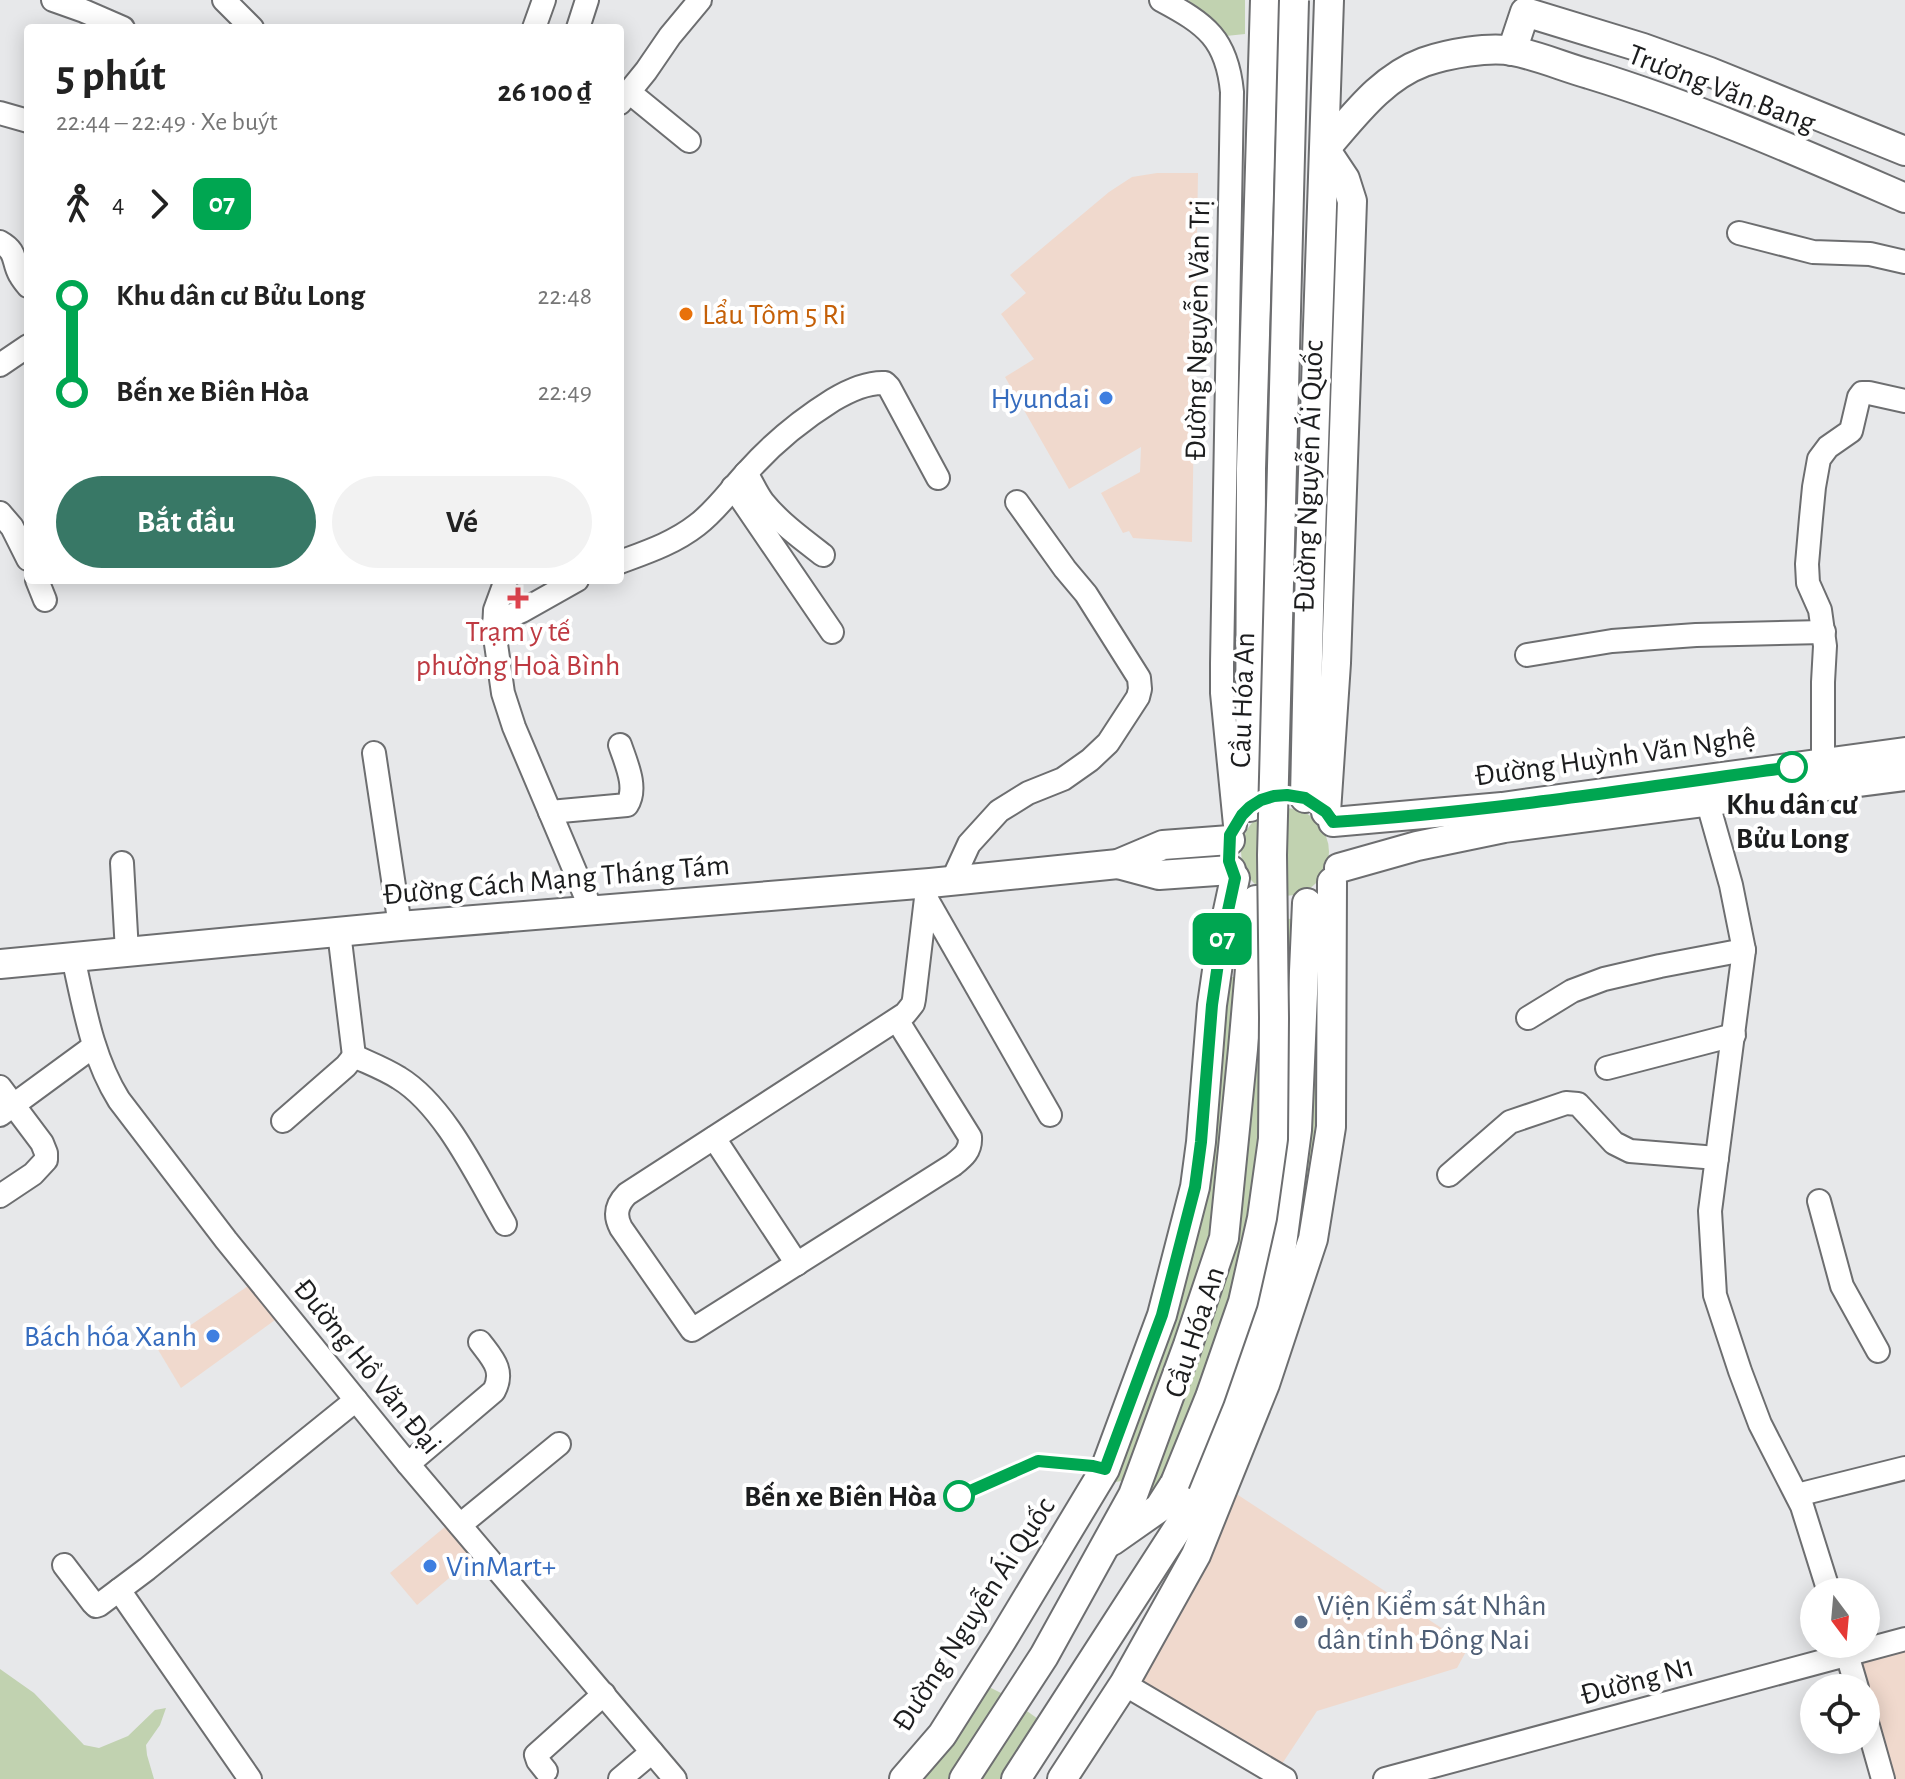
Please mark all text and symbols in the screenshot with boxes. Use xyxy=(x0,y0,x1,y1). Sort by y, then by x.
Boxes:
street label: Trương Văn Bang xyxy=(1624,39,1820,139)
text: 5 phút xyxy=(56,55,166,99)
text: 26 100 ₫ xyxy=(498,77,592,107)
text: 22:44 – 22:49 · Xe buýt xyxy=(56,109,278,135)
icon: walk xyxy=(56,182,100,226)
icon: forward xyxy=(137,182,181,226)
text: 07 xyxy=(209,190,235,218)
text: 4 xyxy=(112,191,125,217)
street label: Đường Nguyễn Văn Trị xyxy=(1180,199,1215,461)
text: Khu dân cư Bửu Long xyxy=(116,281,365,311)
text: 22:48 xyxy=(538,283,592,309)
place label: Lẩu Tôm 5 Ri xyxy=(702,298,846,330)
marker: Lẩu Tôm 5 Ri xyxy=(677,305,695,323)
street label: Đường Nguyễn Ái Quốc xyxy=(1287,339,1329,613)
text: Bến xe Biên Hòa xyxy=(116,377,309,407)
text: 22:49 xyxy=(538,379,592,405)
place label: Hyundai xyxy=(990,384,1090,414)
marker: Hyundai xyxy=(1097,389,1115,407)
button: Bắt đầu xyxy=(56,476,316,568)
button: Vé xyxy=(332,476,592,568)
marker: Trạm y tế phường Hoà Bình xyxy=(507,587,529,609)
place label: Trạm y tế phường Hoà Bình xyxy=(416,617,620,681)
street label: Cầu Hóa An xyxy=(1226,632,1260,768)
street label: Đường Huỳnh Văn Nghệ xyxy=(1473,722,1758,792)
marker: Khu dân cư Bửu Long xyxy=(1777,752,1807,782)
place label: Khu dân cư Bửu Long xyxy=(1726,790,1859,854)
street label: Đường Cách Mạng Tháng Tám xyxy=(381,850,731,910)
line badge: 07 xyxy=(1186,913,1258,965)
text: 07 xyxy=(1209,925,1235,953)
street label: Cầu Hóa An xyxy=(1160,1263,1230,1401)
street label: Đường Hồ Văn Đại xyxy=(288,1273,447,1460)
place label: Bách hóa Xanh xyxy=(24,1322,197,1352)
marker: Bách hóa Xanh xyxy=(204,1327,222,1345)
place label: Bến xe Biên Hòa xyxy=(744,1481,937,1512)
marker: Bến xe Biên Hòa xyxy=(944,1481,974,1511)
street label: Đường Nguyễn Ái Quốc xyxy=(885,1491,1061,1737)
place label: VinMart+ xyxy=(446,1552,556,1582)
marker: VinMart+ xyxy=(421,1557,439,1575)
north arrow xyxy=(1800,1578,1880,1658)
map controls xyxy=(1800,1578,1880,1754)
place label: Viện Kiểm sát Nhân dân tỉnh Đồng Nai xyxy=(1317,1589,1546,1655)
marker: Viện Kiểm sát Nhân dân tỉnh Đồng Nai xyxy=(1292,1613,1310,1631)
street label: Đường N1 xyxy=(1577,1651,1698,1711)
button: locate xyxy=(1800,1674,1880,1754)

